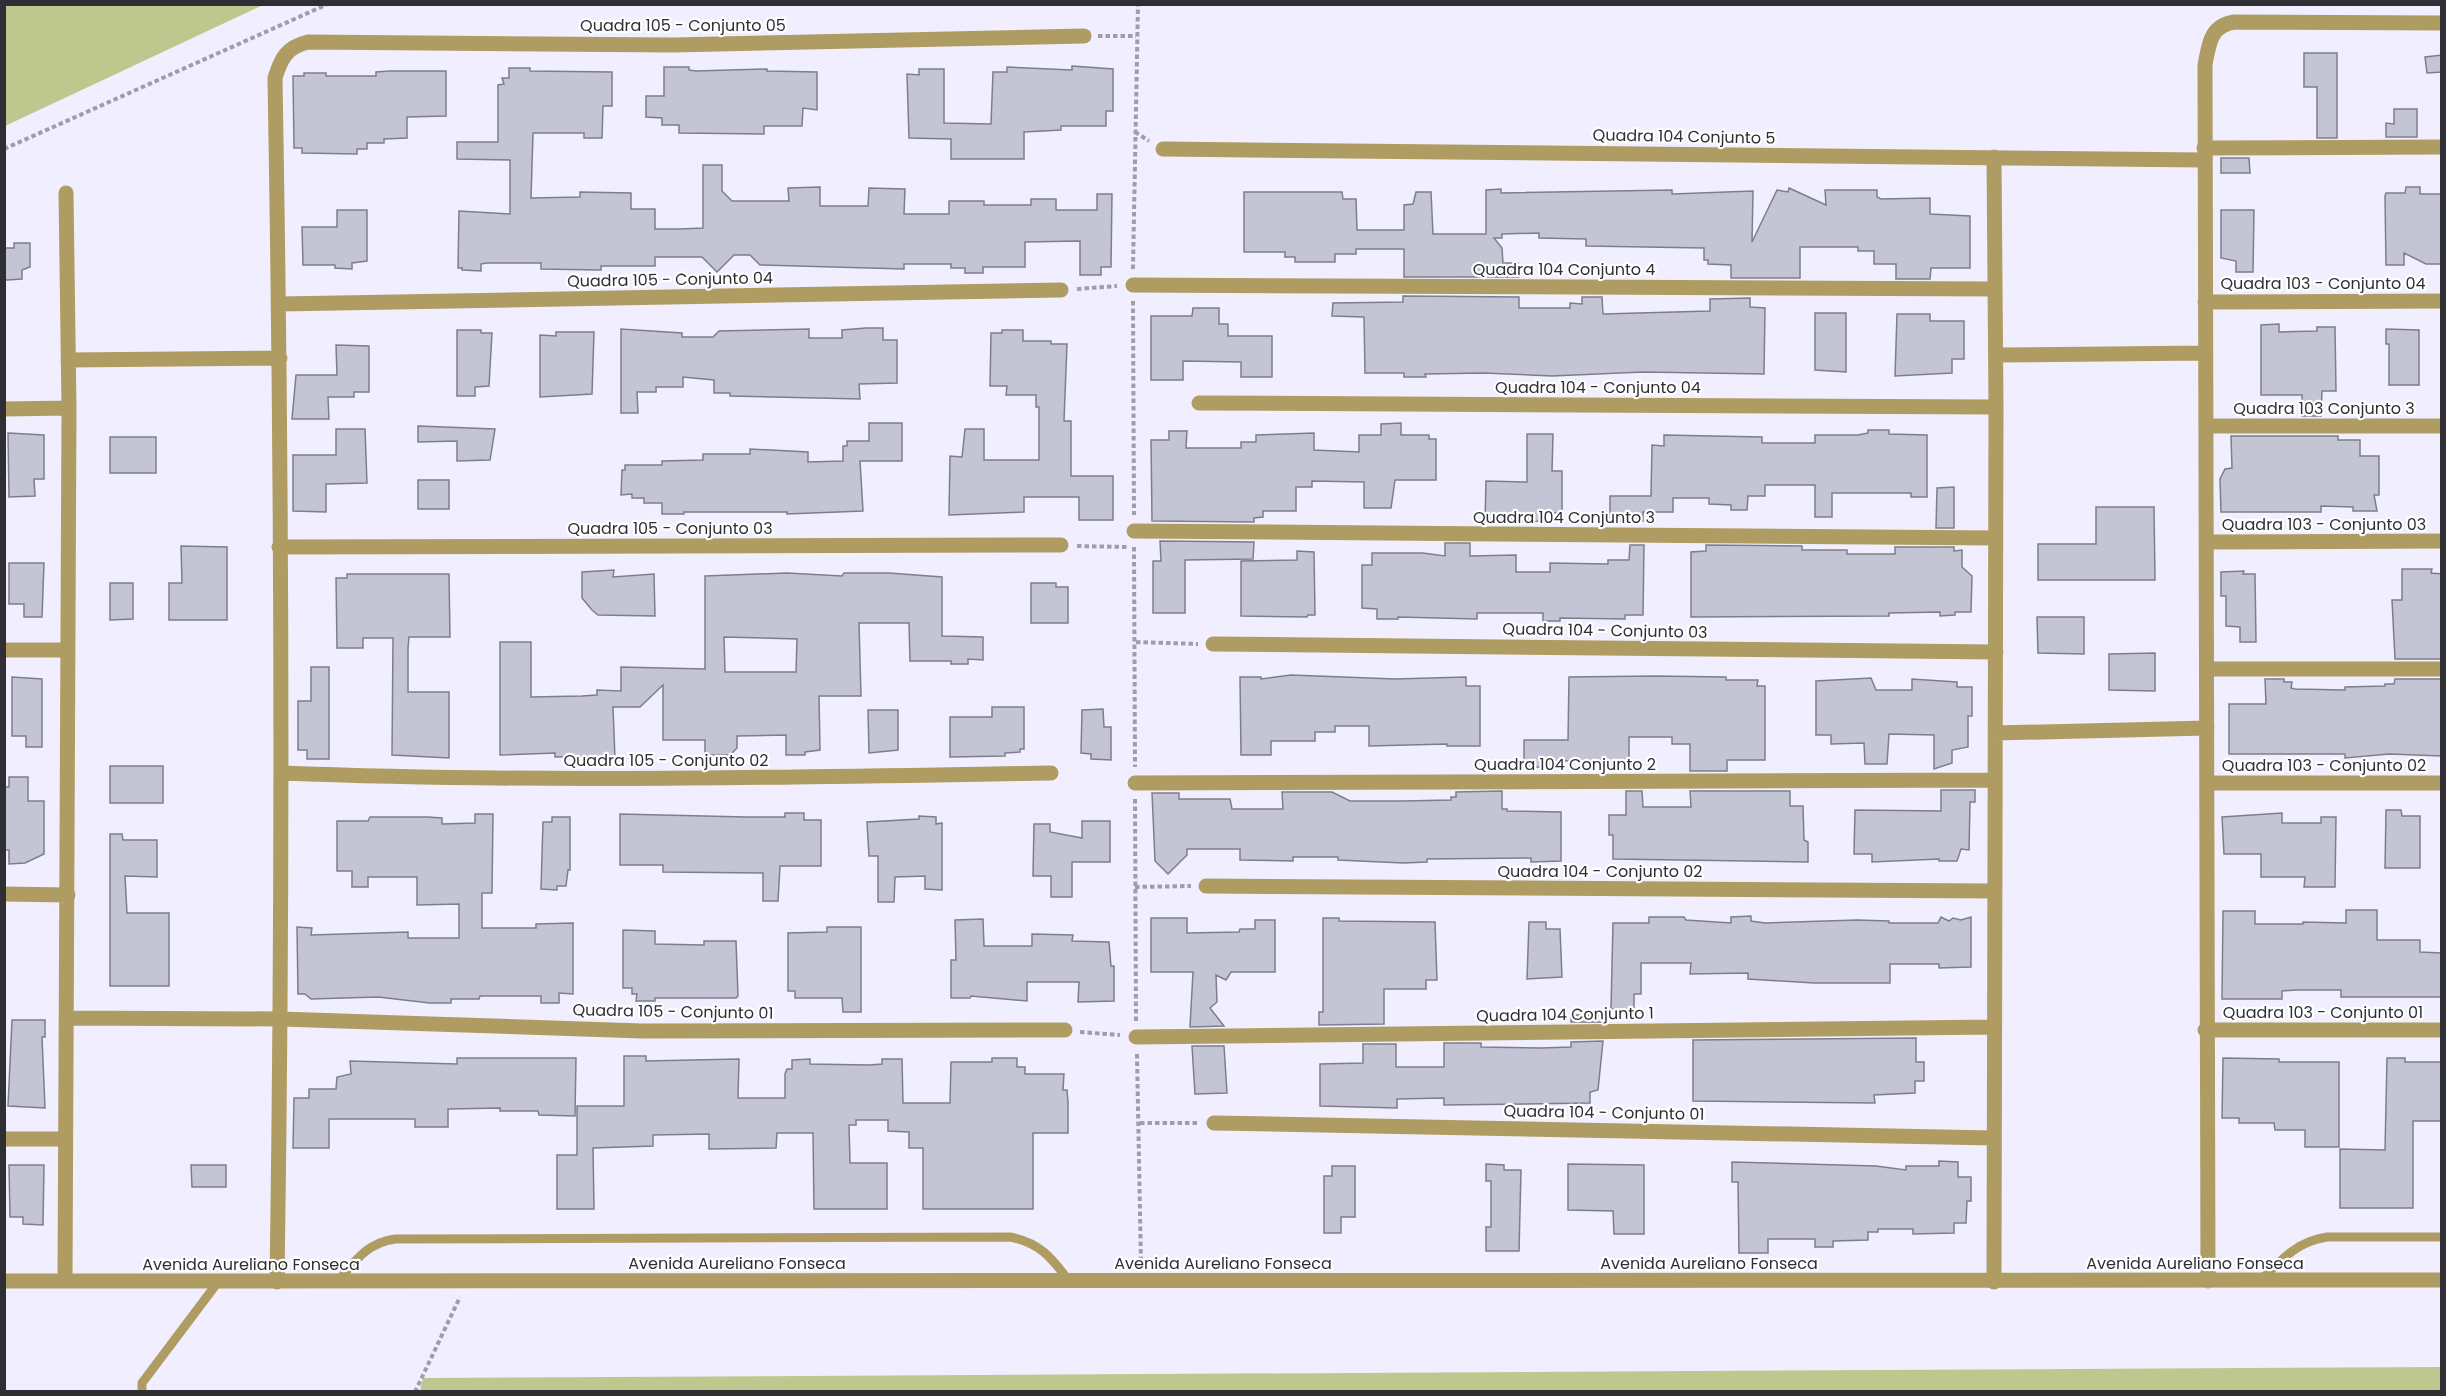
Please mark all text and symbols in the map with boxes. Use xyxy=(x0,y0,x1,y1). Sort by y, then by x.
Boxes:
street label: Quadra 105 - Conjunto 05 xyxy=(580,14,786,37)
street label: Quadra 104 Conjunto 5 xyxy=(1592,123,1776,150)
street label: Quadra 104 Conjunto 4 xyxy=(1473,258,1655,281)
street label: Quadra 105 - Conjunto 04 xyxy=(567,266,773,293)
street label: Quadra 103 - Conjunto 04 xyxy=(2220,272,2426,295)
street label: Quadra 104 - Conjunto 04 xyxy=(1495,376,1701,399)
street label: Quadra 103 Conjunto 3 xyxy=(2233,397,2415,420)
street label: Quadra 104 Conjunto 3 xyxy=(1473,506,1655,529)
street label: Quadra 103 - Conjunto 03 xyxy=(2222,513,2426,536)
street label: Quadra 105 - Conjunto 03 xyxy=(567,517,773,540)
street label: Quadra 104 - Conjunto 03 xyxy=(1502,617,1708,644)
street label: Quadra 105 - Conjunto 02 xyxy=(564,749,768,772)
street label: Quadra 104 Conjunto 2 xyxy=(1474,753,1656,776)
street label: Quadra 103 - Conjunto 02 xyxy=(2222,754,2426,777)
street label: Quadra 104 - Conjunto 02 xyxy=(1498,860,1703,883)
street label: Quadra 105 - Conjunto 01 xyxy=(572,998,774,1025)
street label: Quadra 104 Conjunto 1 xyxy=(1476,1001,1654,1028)
street label: Quadra 103 - Conjunto 01 xyxy=(2223,1001,2423,1024)
street label: Quadra 104 - Conjunto 01 xyxy=(1503,1099,1705,1126)
street label: Avenida Aureliano Fonseca xyxy=(628,1252,846,1275)
street label: Avenida Aureliano Fonseca xyxy=(1114,1252,1332,1275)
street label: Avenida Aureliano Fonseca xyxy=(1600,1252,1818,1275)
street label: Avenida Aureliano Fonseca xyxy=(2086,1252,2304,1275)
street label: Avenida Aureliano Fonseca xyxy=(142,1253,360,1276)

